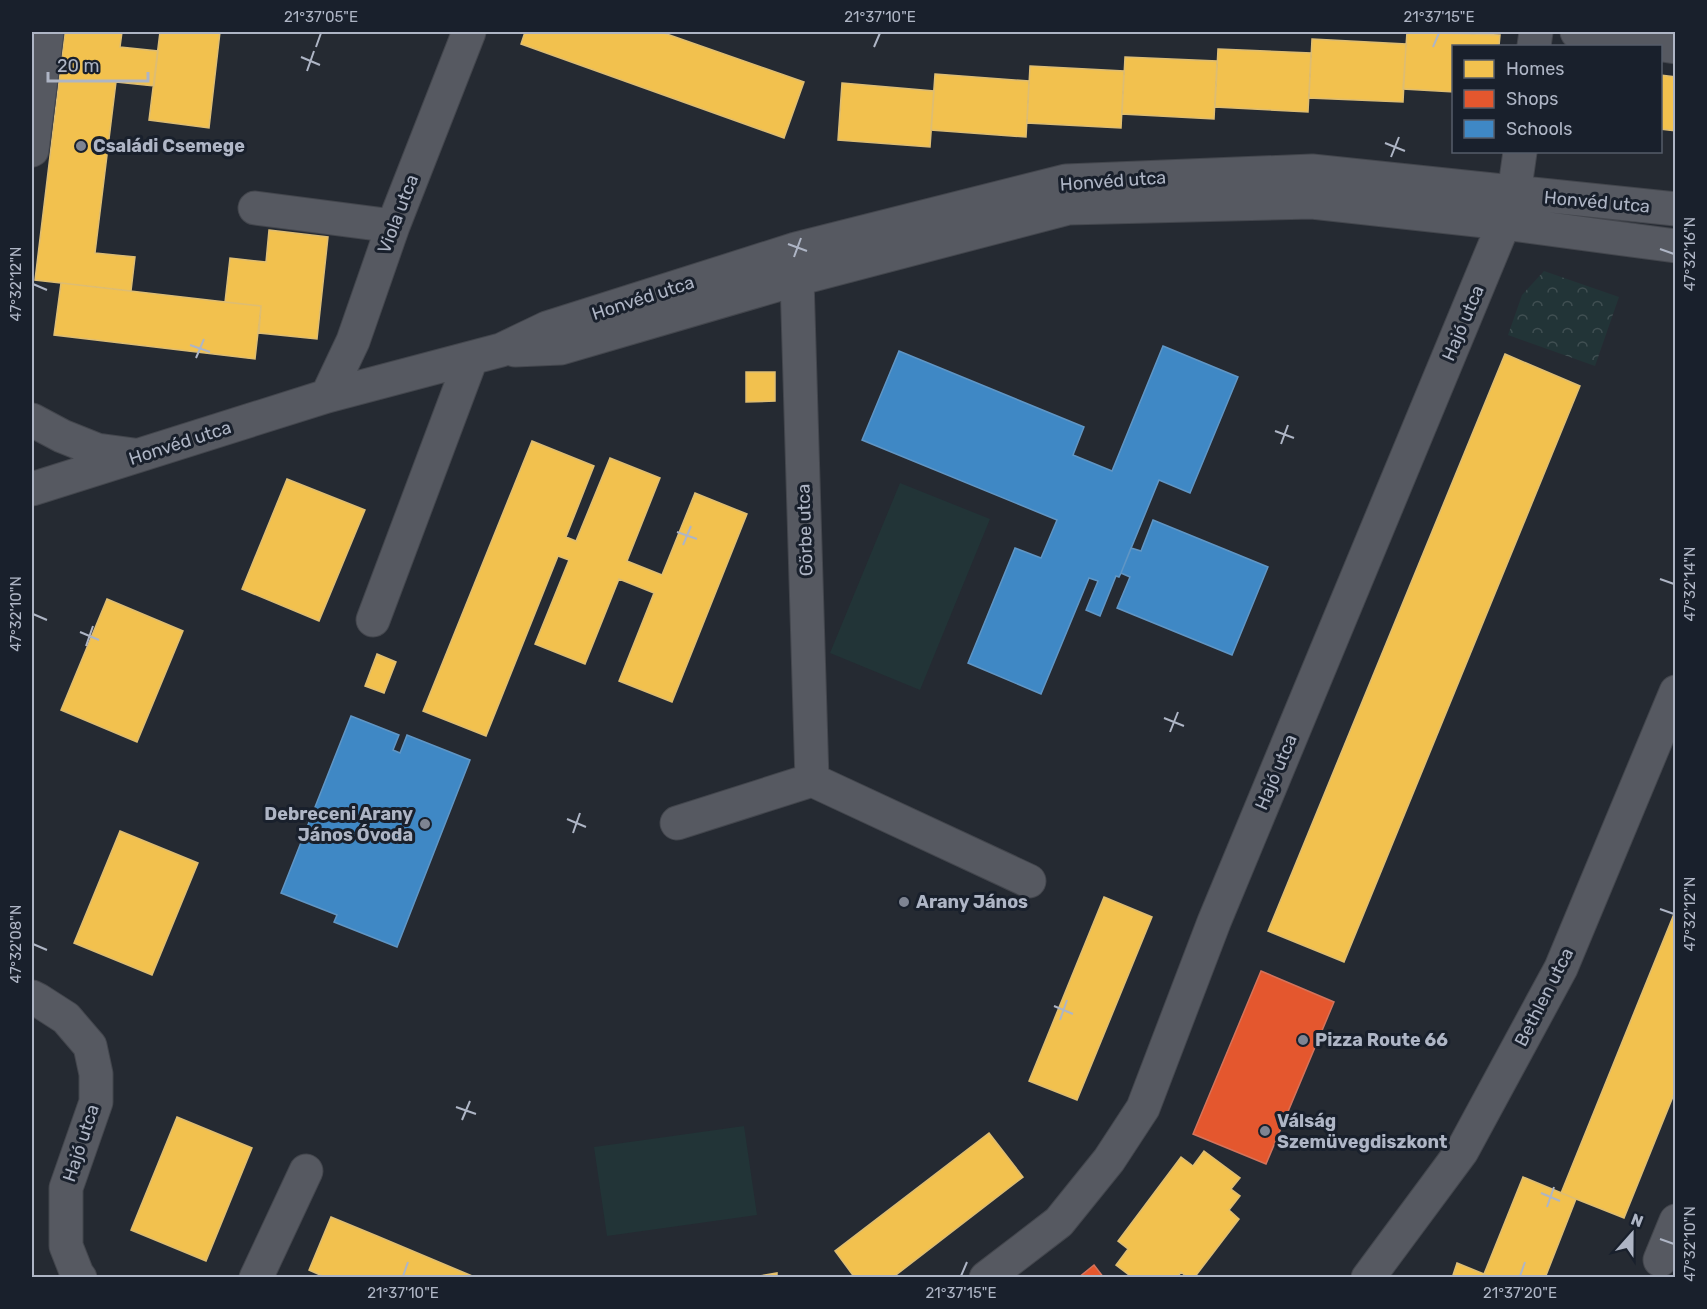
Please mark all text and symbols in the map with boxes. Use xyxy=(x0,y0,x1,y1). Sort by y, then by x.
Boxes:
text: 21°37'05"E xyxy=(284,8,358,26)
text: 21°37'10"E xyxy=(844,8,916,26)
text: 21°37'15"E xyxy=(1403,8,1475,26)
scale bar xyxy=(48,45,148,83)
legend xyxy=(1452,45,1662,153)
text: 20 m xyxy=(57,55,99,77)
text: Homes xyxy=(1506,58,1564,80)
text: Shops xyxy=(1506,88,1558,110)
text: Schools xyxy=(1506,118,1572,140)
place label: Családi Csemege xyxy=(93,135,245,157)
marker: Családi Csemege xyxy=(74,139,88,153)
street label: Honvéd utca xyxy=(1059,166,1167,196)
street label: Viola utca xyxy=(373,171,423,257)
street label: Honvéd utca xyxy=(1543,186,1651,218)
text: 47°32'16"N xyxy=(1681,217,1699,291)
text: 47°32'12"N xyxy=(7,247,25,321)
street label: Honvéd utca xyxy=(589,271,697,325)
street label: Hajó utca xyxy=(1437,282,1489,364)
street label: Honvéd utca xyxy=(126,416,234,470)
street label: Görbe utca xyxy=(792,483,818,577)
text: 47°32'14"N xyxy=(1681,546,1699,622)
text: 47°32'10"N xyxy=(7,576,25,652)
street label: Hajó utca xyxy=(1250,731,1302,813)
place label: Debreceni Arany János Óvoda xyxy=(264,803,413,846)
marker: Debreceni Arany János Óvoda xyxy=(418,817,432,831)
text: 47°32'12"N xyxy=(1681,877,1699,951)
place label: Arany János xyxy=(916,891,1028,913)
marker: Arany János xyxy=(897,895,911,909)
text: 47°32'08"N xyxy=(7,905,25,983)
street label: Bethlen utca xyxy=(1510,944,1578,1050)
place label: Pizza Route 66 xyxy=(1315,1029,1448,1051)
marker: Pizza Route 66 xyxy=(1296,1033,1310,1047)
street label: Hajó utca xyxy=(58,1102,104,1184)
place label: Válság Szemüvegdiszkont xyxy=(1277,1110,1447,1153)
marker: Válság Szemüvegdiszkont xyxy=(1258,1124,1272,1138)
north arrow xyxy=(1602,1204,1662,1264)
text: 47°32'10"N xyxy=(1681,1206,1699,1282)
text: N xyxy=(1628,1210,1646,1231)
text: 21°37'10"E xyxy=(367,1284,439,1302)
text: 21°37'15"E xyxy=(925,1284,997,1302)
text: 21°37'20"E xyxy=(1483,1284,1557,1302)

